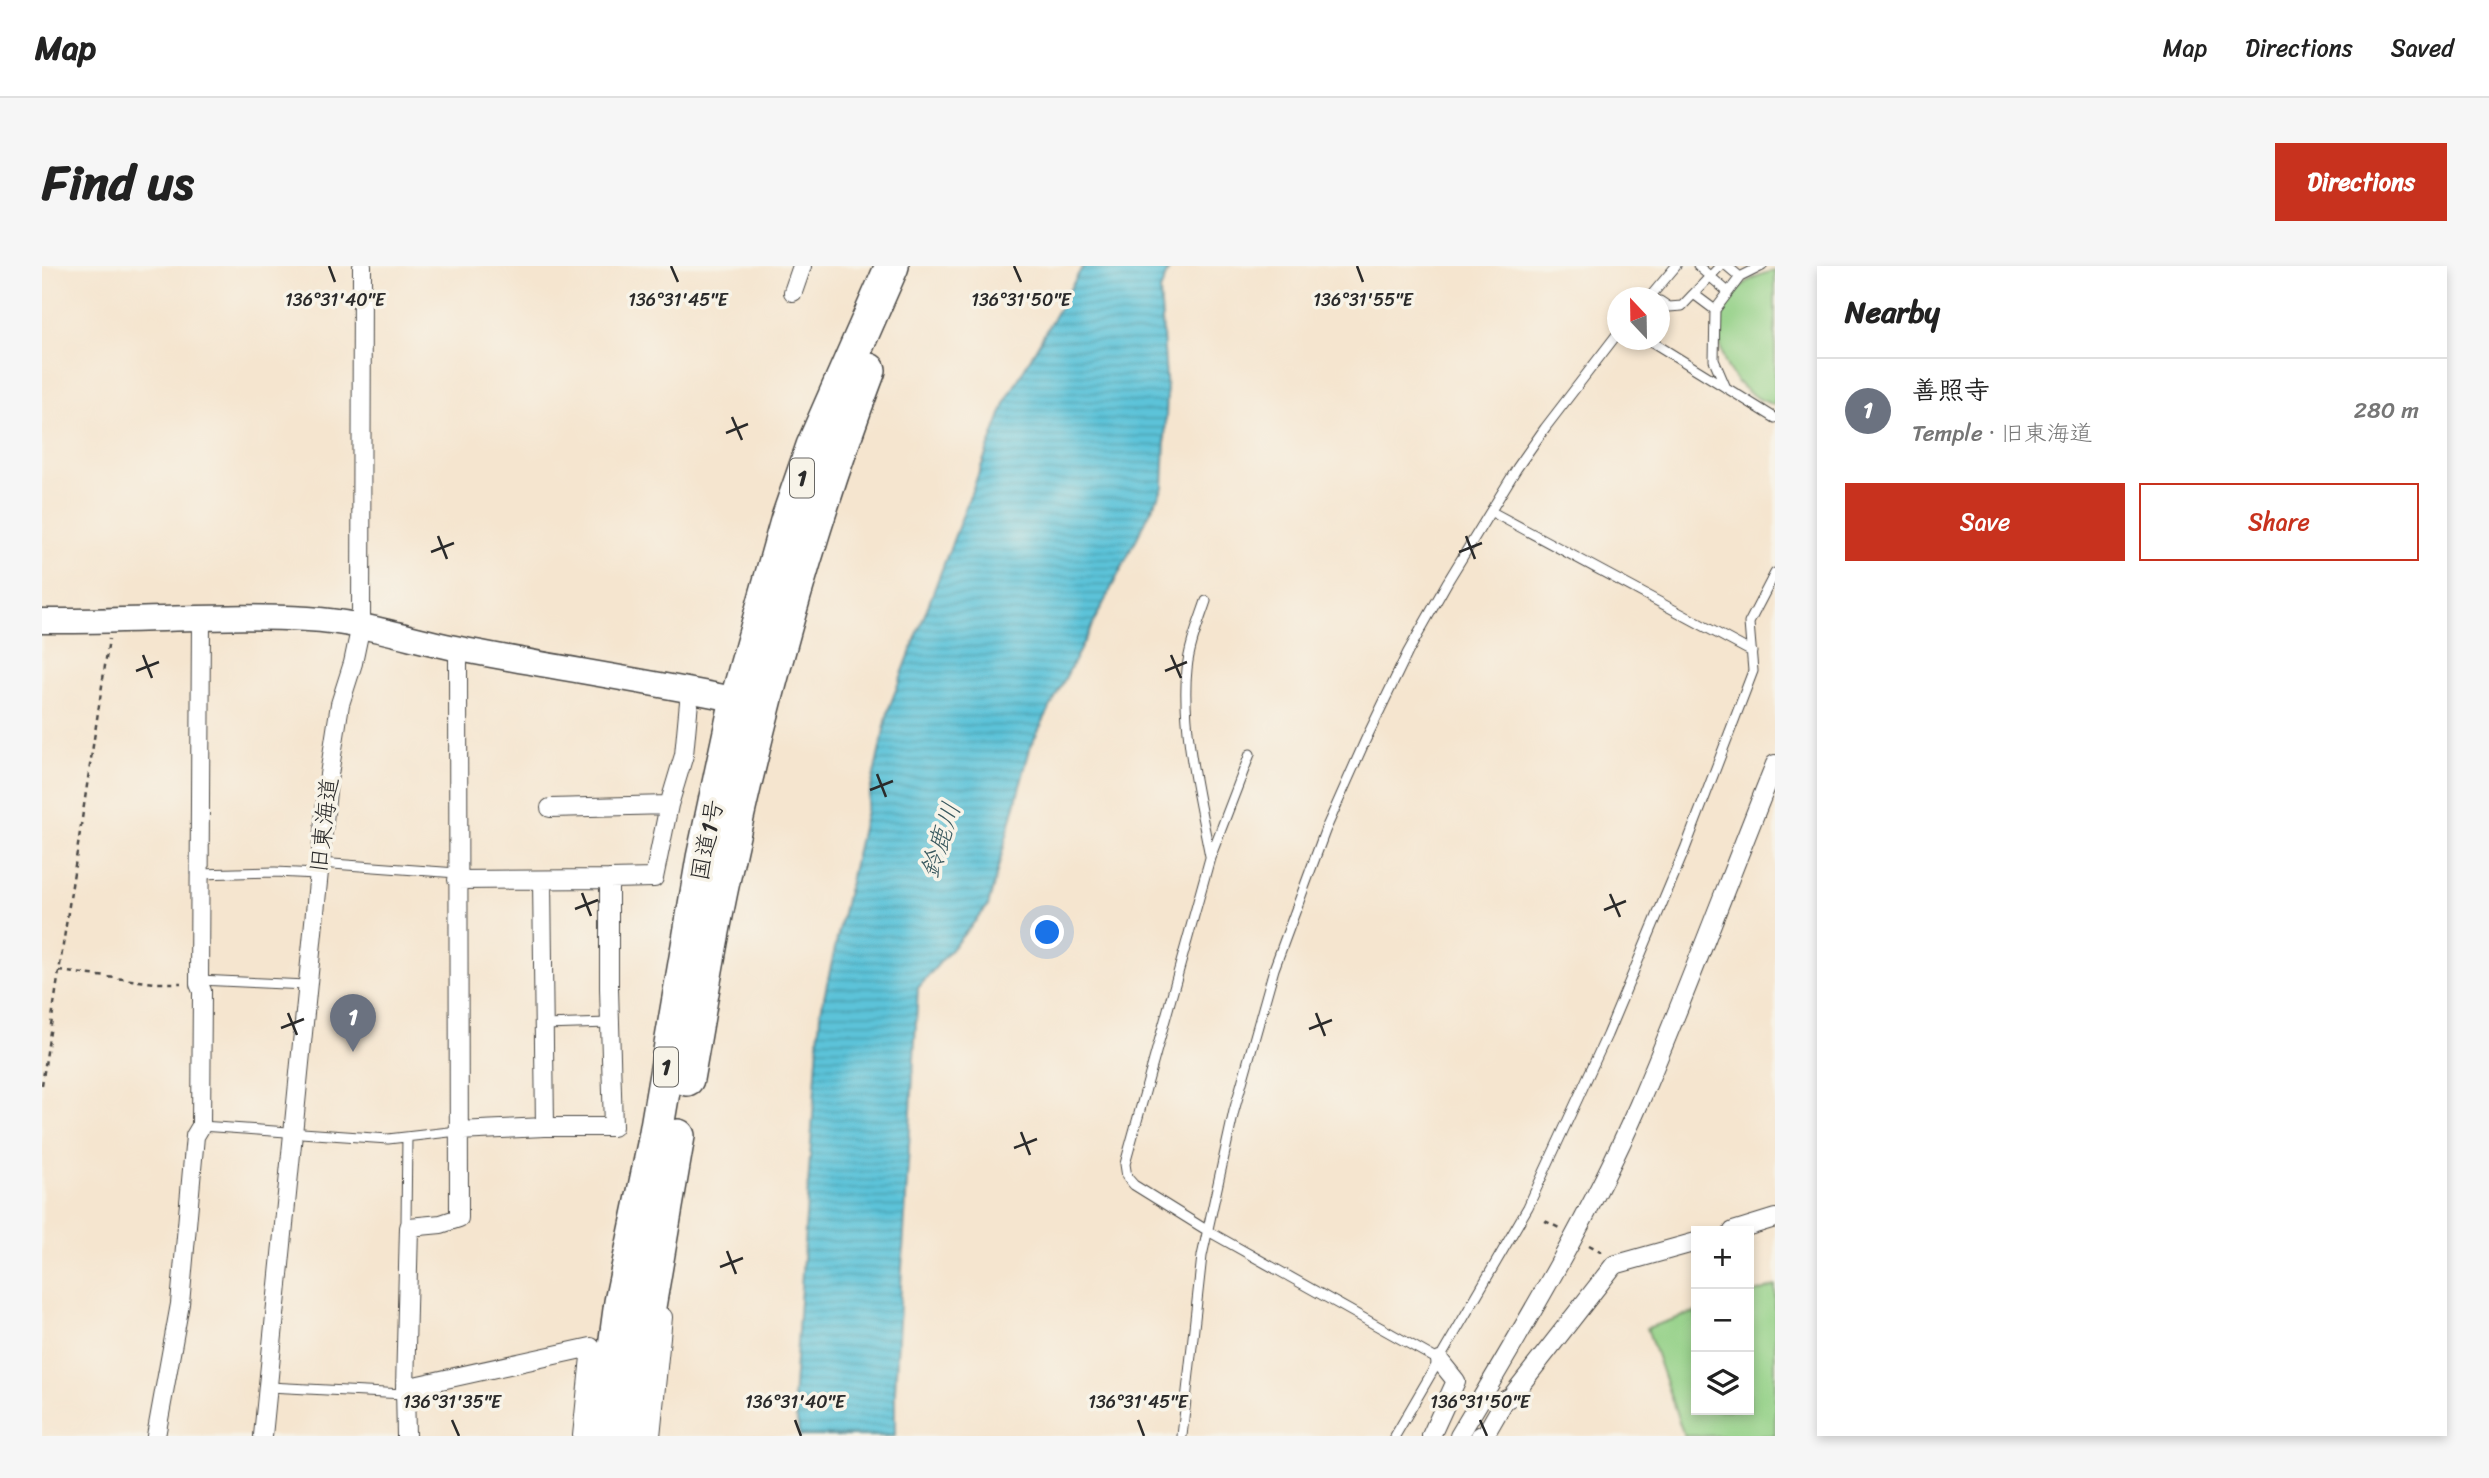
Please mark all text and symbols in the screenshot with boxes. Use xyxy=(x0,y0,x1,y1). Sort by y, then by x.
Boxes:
text: Map xyxy=(35,19,96,77)
text: Map xyxy=(2163,27,2207,69)
text: Directions xyxy=(2245,27,2353,69)
text: Saved xyxy=(2391,27,2454,69)
text: Find us xyxy=(42,139,194,226)
button: Directions xyxy=(2275,143,2447,221)
text: 136°31'40"E xyxy=(285,284,386,316)
text: 136°31'45"E xyxy=(628,284,729,316)
text: 136°31'50"E xyxy=(971,284,1072,316)
text: 136°31'55"E xyxy=(1313,284,1414,316)
text: Nearby xyxy=(1845,285,1940,339)
north arrow xyxy=(1607,287,1670,350)
text: 善照寺 xyxy=(1912,367,1990,413)
text: 1 xyxy=(1863,390,1873,431)
text: 280 m xyxy=(2354,390,2419,431)
text: Temple · 旧東海道 xyxy=(1912,413,2093,454)
road number: 1 xyxy=(790,458,814,498)
button: Save xyxy=(1845,483,2125,561)
button: Share xyxy=(2139,483,2419,561)
street label: 旧東海道 xyxy=(297,775,351,875)
street label: 国道1号 xyxy=(679,796,735,884)
water label: 鈴鹿川 xyxy=(906,796,974,884)
your location xyxy=(1030,915,1064,949)
pin: 1 xyxy=(330,994,376,1052)
road number: 1 xyxy=(654,1048,678,1086)
map controls xyxy=(1691,1226,1754,1415)
button: + xyxy=(1691,1226,1754,1289)
button: − xyxy=(1691,1289,1754,1352)
button: layers xyxy=(1691,1352,1754,1415)
text: 136°31'35"E xyxy=(403,1386,502,1418)
text: 136°31'40"E xyxy=(745,1386,846,1418)
text: 136°31'45"E xyxy=(1088,1386,1189,1418)
text: 136°31'50"E xyxy=(1430,1386,1531,1418)

